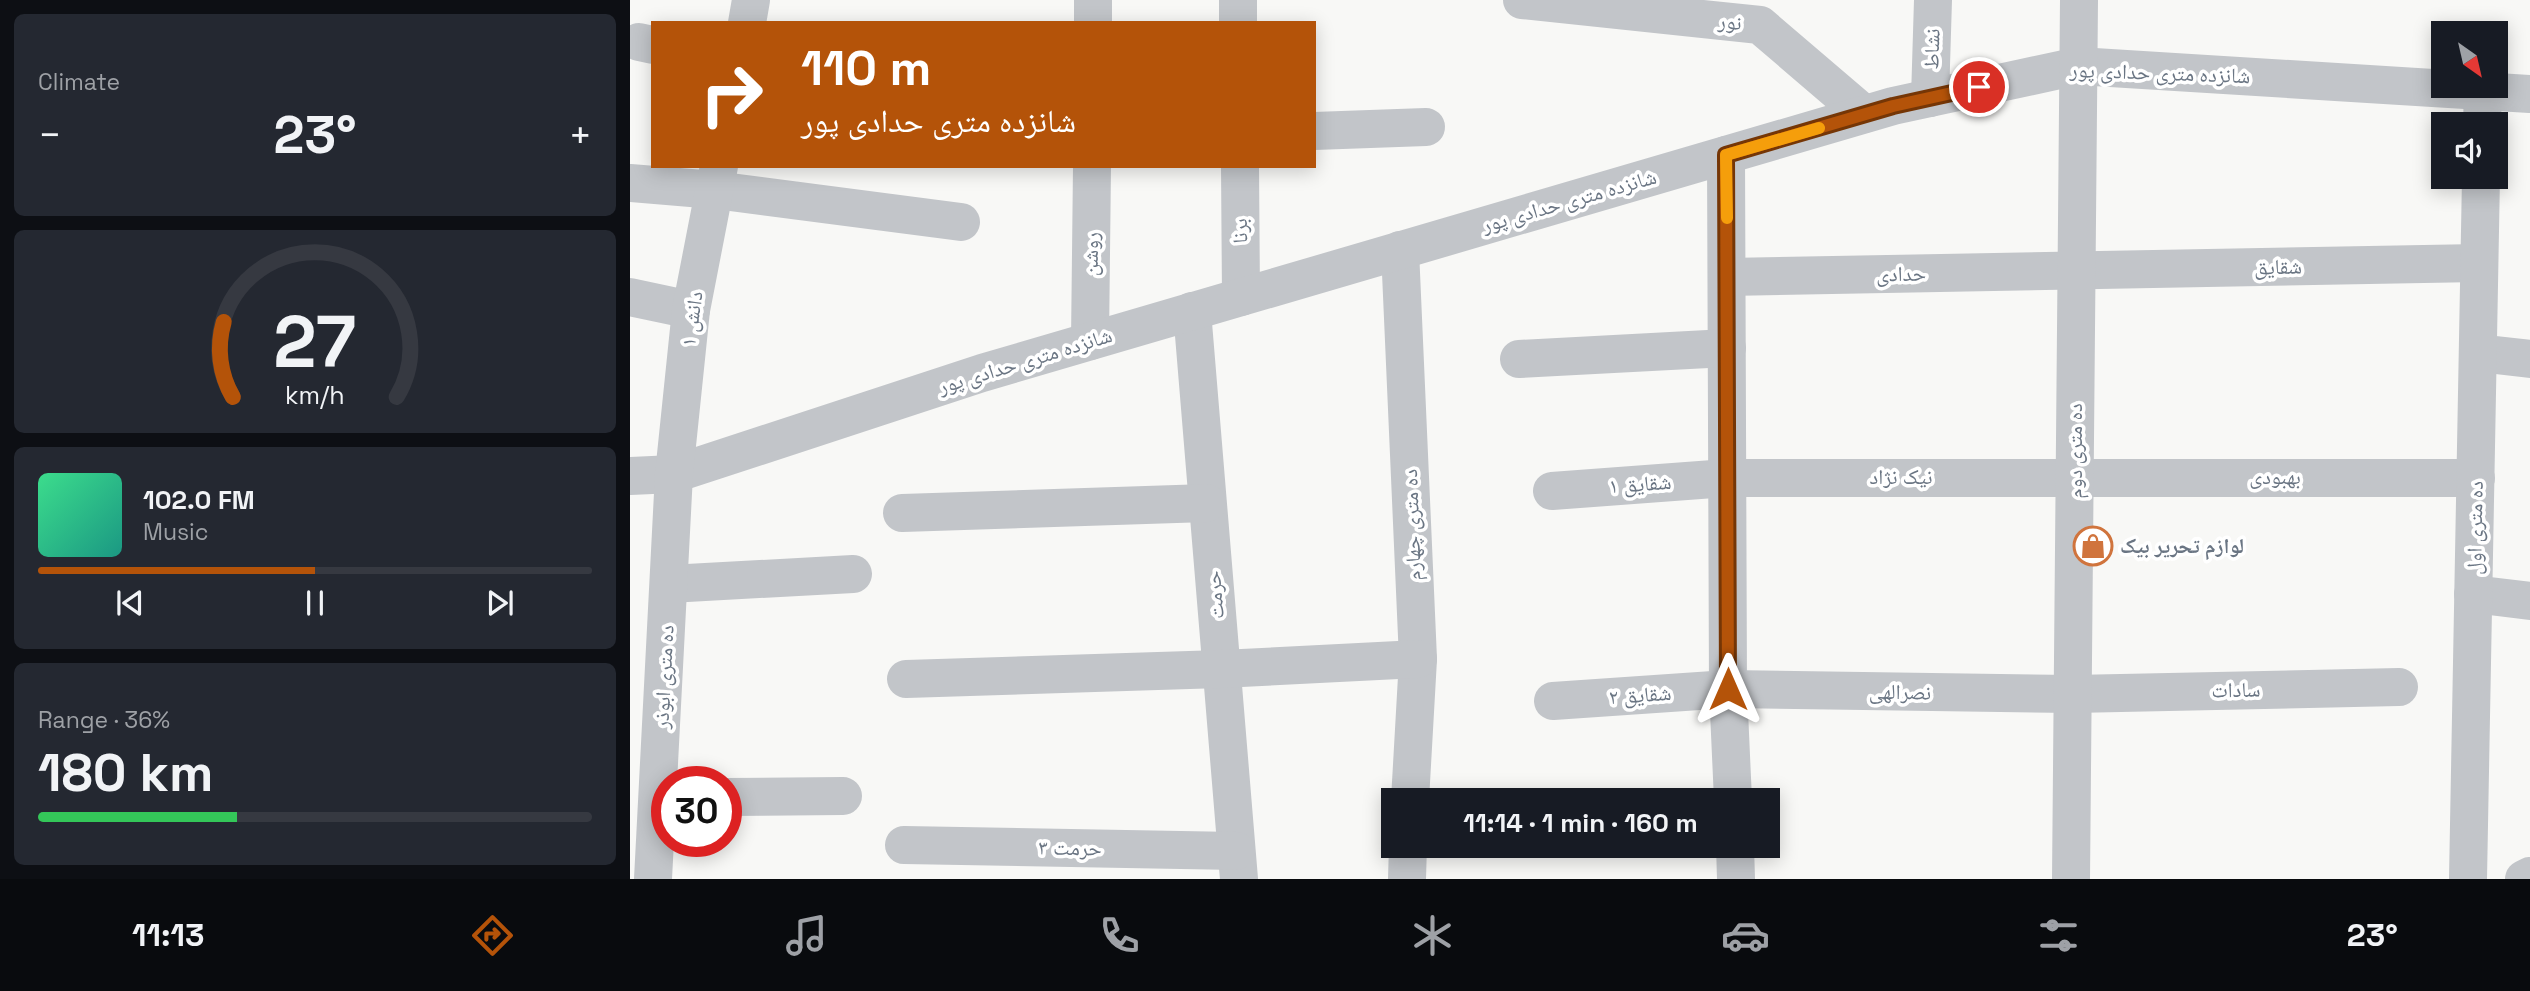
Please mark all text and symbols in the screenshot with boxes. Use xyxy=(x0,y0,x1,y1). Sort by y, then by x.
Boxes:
street label: نور xyxy=(1716,7,1743,36)
north arrow xyxy=(2431,21,2508,98)
map controls xyxy=(2431,21,2508,189)
street label: نشاط xyxy=(1917,28,1946,70)
text: 110 m xyxy=(801,37,931,99)
icon: right xyxy=(686,49,777,140)
street label: شانزده متری حدادی پور xyxy=(2068,56,2251,89)
pin xyxy=(1949,57,2009,117)
text: Climate xyxy=(38,67,120,97)
icon: arrive xyxy=(1960,68,1998,106)
text: شانزده متری حدادی پور xyxy=(801,101,1076,141)
text: 23° xyxy=(274,102,357,168)
text: − xyxy=(38,111,62,159)
text: + xyxy=(568,111,592,159)
button: sound xyxy=(2431,112,2508,189)
street label: شانزده متری حدادی پور xyxy=(1477,163,1659,239)
street label: برنا xyxy=(1226,218,1253,244)
street label: روشن xyxy=(1077,232,1104,276)
street label: شقایق xyxy=(2254,253,2302,280)
street label: حدادی xyxy=(1876,260,1926,287)
street label: دانش ۱ xyxy=(674,289,709,348)
text: 27 xyxy=(274,296,356,389)
street label: شانزده متری حدادی پور xyxy=(934,321,1115,400)
text: km/h xyxy=(285,379,345,411)
street label: ده متری دوم xyxy=(2061,403,2089,499)
street label: نیک نژاد xyxy=(1870,463,1932,490)
street label: بهبودی xyxy=(2249,463,2301,490)
street label: شقایق ۱ xyxy=(1608,468,1672,499)
street label: ده متری چهارم xyxy=(1396,469,1428,581)
street label: ده متری اول xyxy=(2460,481,2489,575)
text: 102.0 FM xyxy=(143,483,255,517)
text: Music xyxy=(143,517,208,547)
shop icon: لوازم تحریر بیک xyxy=(2072,525,2114,567)
place label: لوازم تحریر بیک xyxy=(2120,532,2244,560)
street label: حرمت xyxy=(1199,570,1230,620)
icon: previous xyxy=(111,584,149,622)
icon: pause xyxy=(296,584,334,622)
icon: next xyxy=(481,584,519,622)
street label: ده متری ابوذر xyxy=(647,624,680,731)
position arrow xyxy=(1691,652,1765,726)
street label: سادات xyxy=(2211,676,2261,703)
street label: نصرالهی xyxy=(1869,677,1931,706)
street label: شقایق ۲ xyxy=(1608,679,1672,710)
text: Range · 36% xyxy=(38,705,170,735)
text: 180 km xyxy=(38,740,213,806)
speed limit sign: 30 xyxy=(651,766,742,857)
text: 11:14 · 1 min · 160 m xyxy=(1463,806,1698,840)
street label: حرمت ۳ xyxy=(1038,833,1102,862)
icon: directions xyxy=(468,911,517,960)
icon: music xyxy=(782,911,831,960)
icon: phone xyxy=(1095,911,1144,960)
icon: climate xyxy=(1408,911,1457,960)
icon: car xyxy=(1721,911,1770,960)
icon: filters xyxy=(2034,911,2083,960)
text: 11:13 xyxy=(132,915,204,955)
text: 23° xyxy=(2347,915,2398,955)

